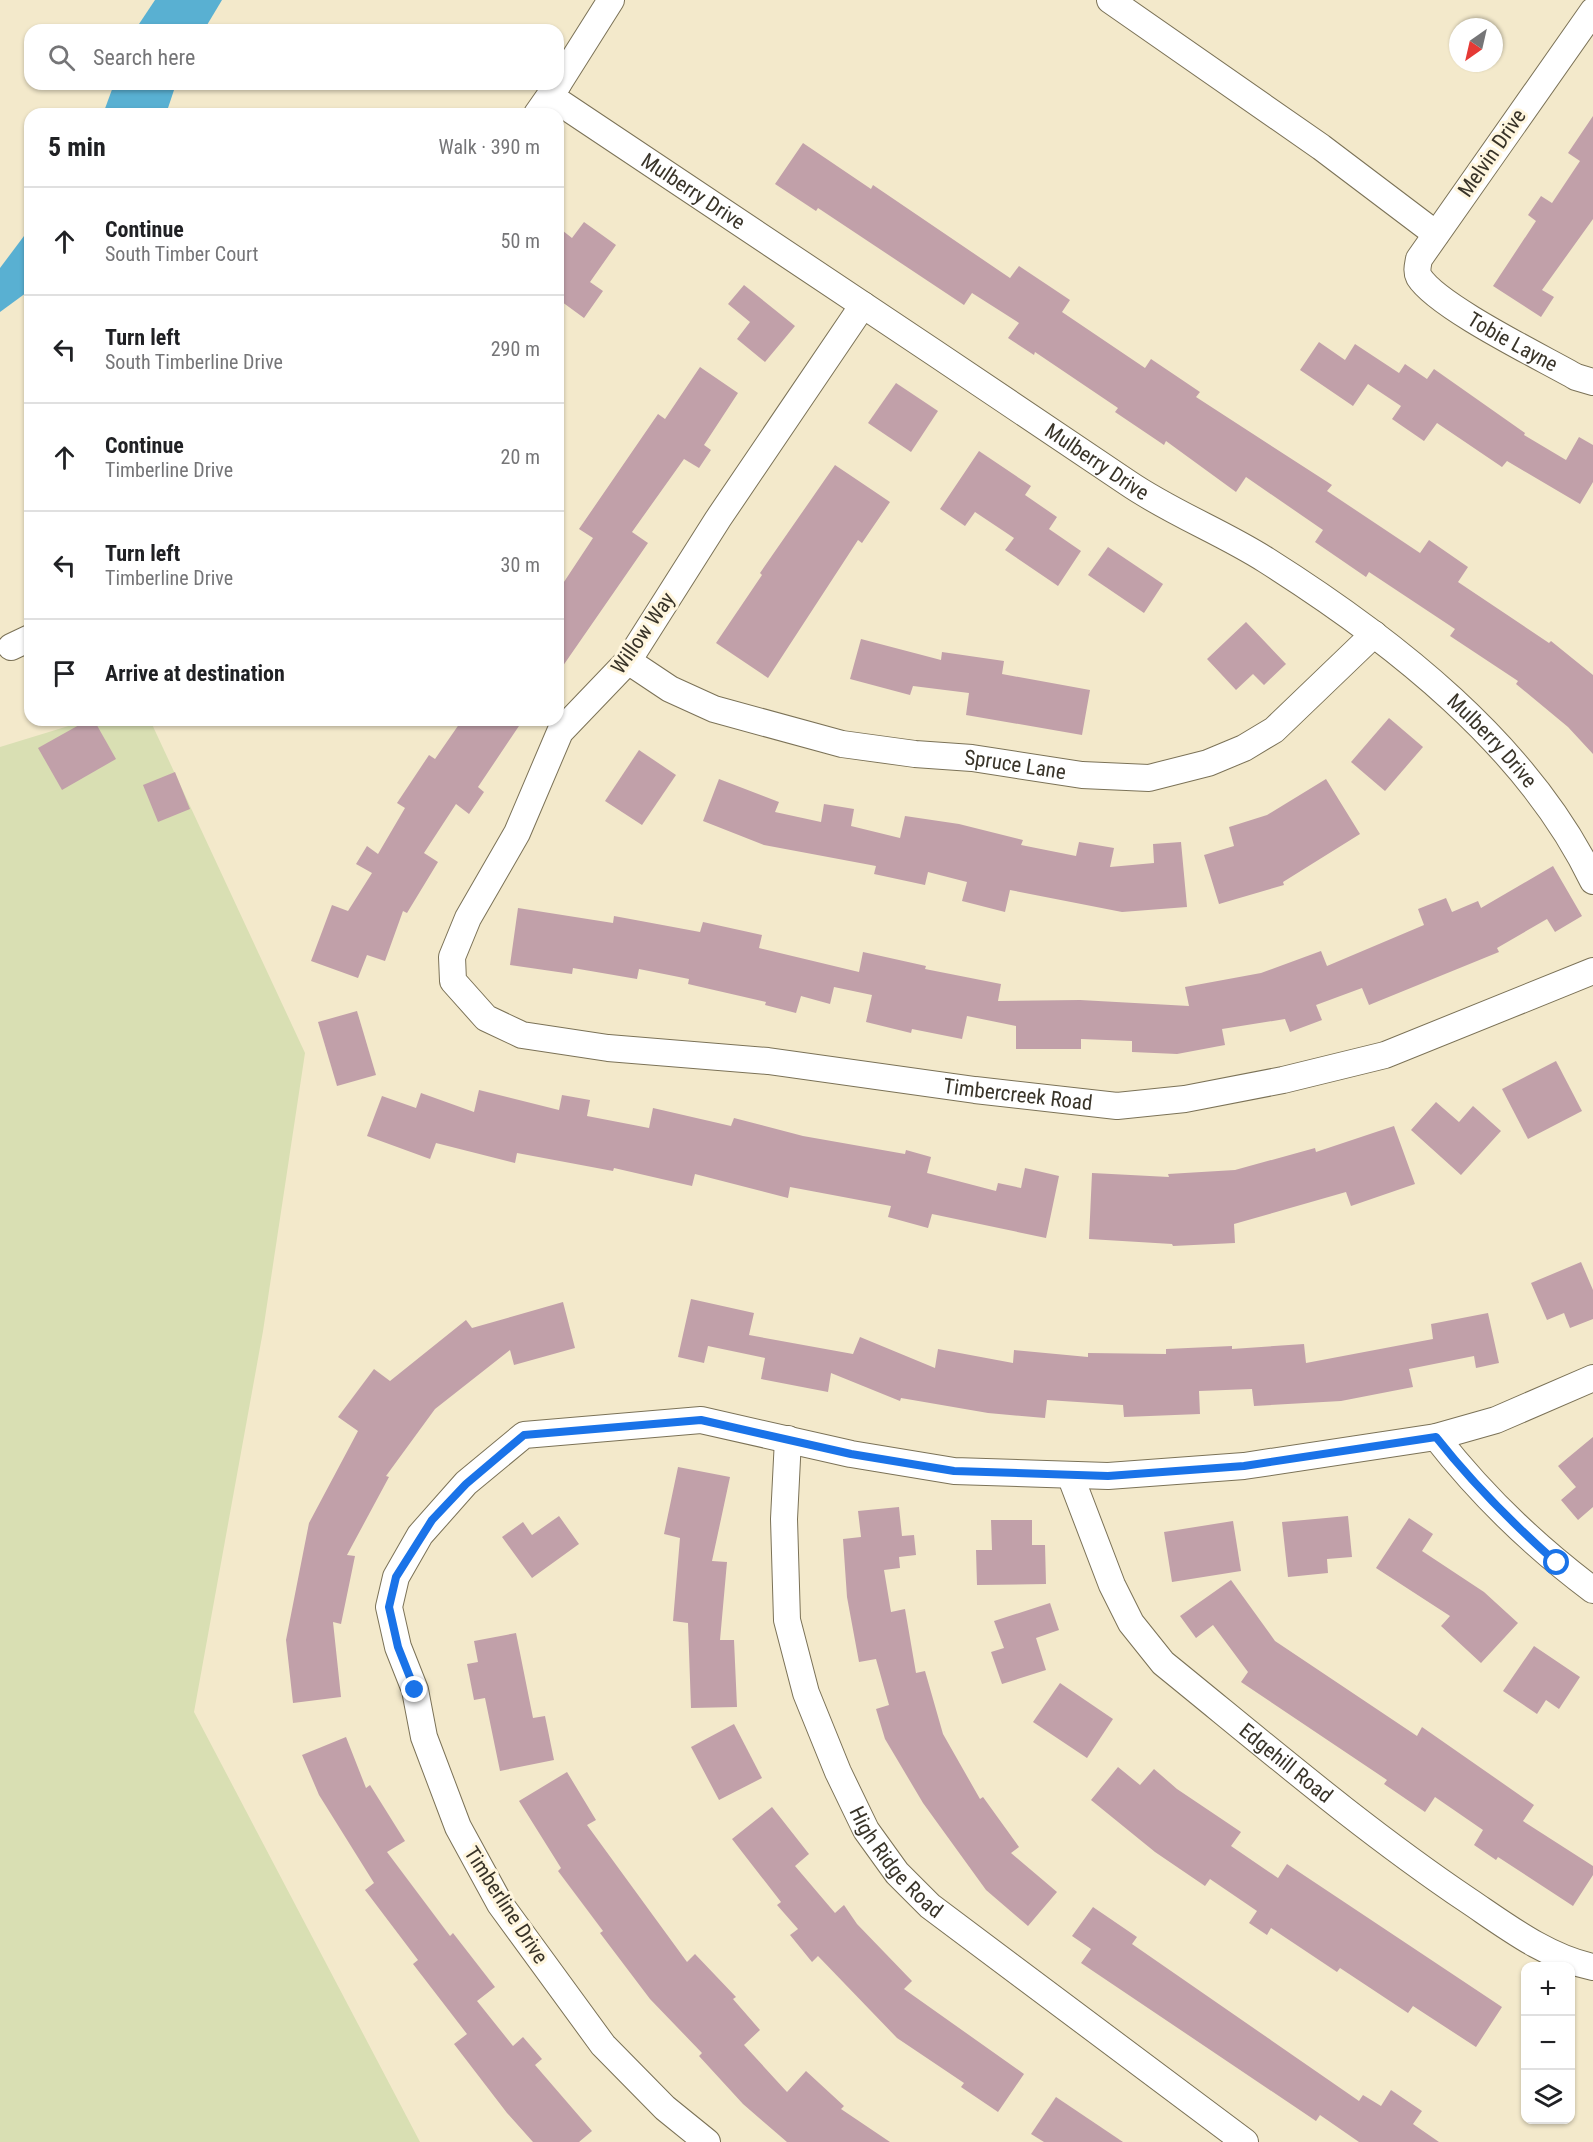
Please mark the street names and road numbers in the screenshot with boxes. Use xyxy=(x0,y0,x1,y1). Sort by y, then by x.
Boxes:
street label: Melvin Drive xyxy=(1453,105,1531,201)
street label: Mulberry Drive xyxy=(637,148,750,235)
street label: Tobie Layne xyxy=(1463,307,1562,377)
street label: Mulberry Drive xyxy=(1041,419,1153,505)
street label: Willow Way xyxy=(606,588,680,678)
street label: Mulberry Drive xyxy=(1442,689,1542,792)
street label: Spruce Lane xyxy=(964,746,1068,784)
street label: Timbercreek Road xyxy=(942,1074,1094,1115)
street label: Edgehill Road xyxy=(1234,1718,1337,1808)
street label: High Ridge Road xyxy=(844,1803,947,1923)
street label: Timberline Drive xyxy=(459,1842,553,1968)

